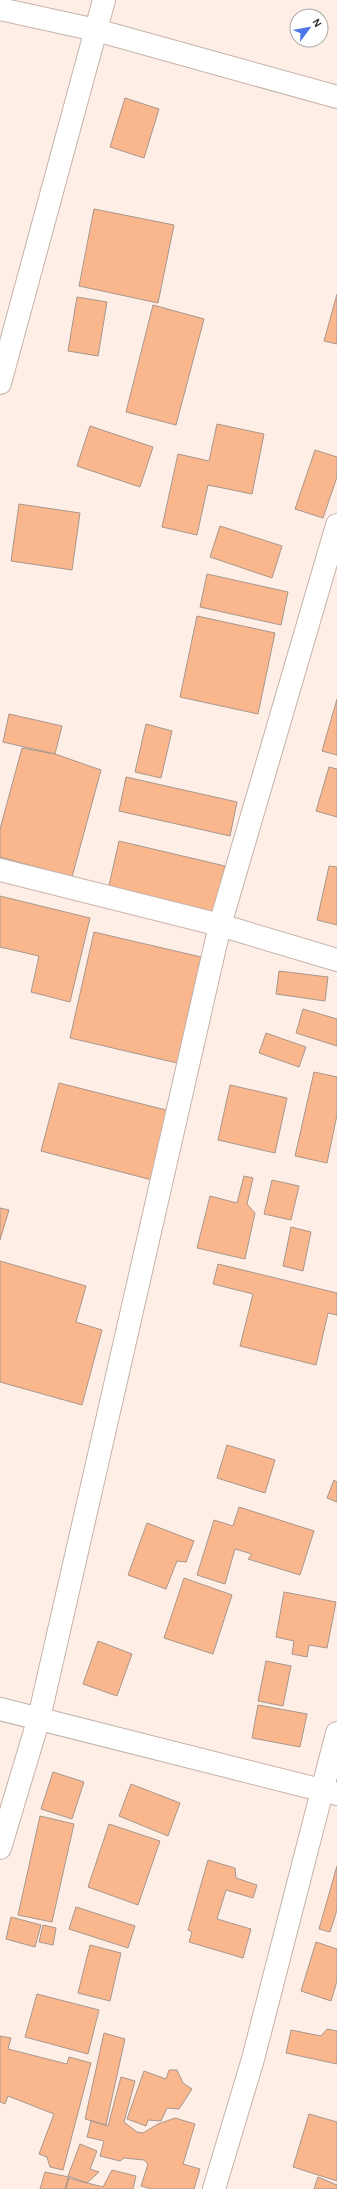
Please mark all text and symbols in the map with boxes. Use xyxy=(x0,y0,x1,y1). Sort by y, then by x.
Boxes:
north arrow xyxy=(289,8,329,48)
text: N xyxy=(310,17,324,29)

